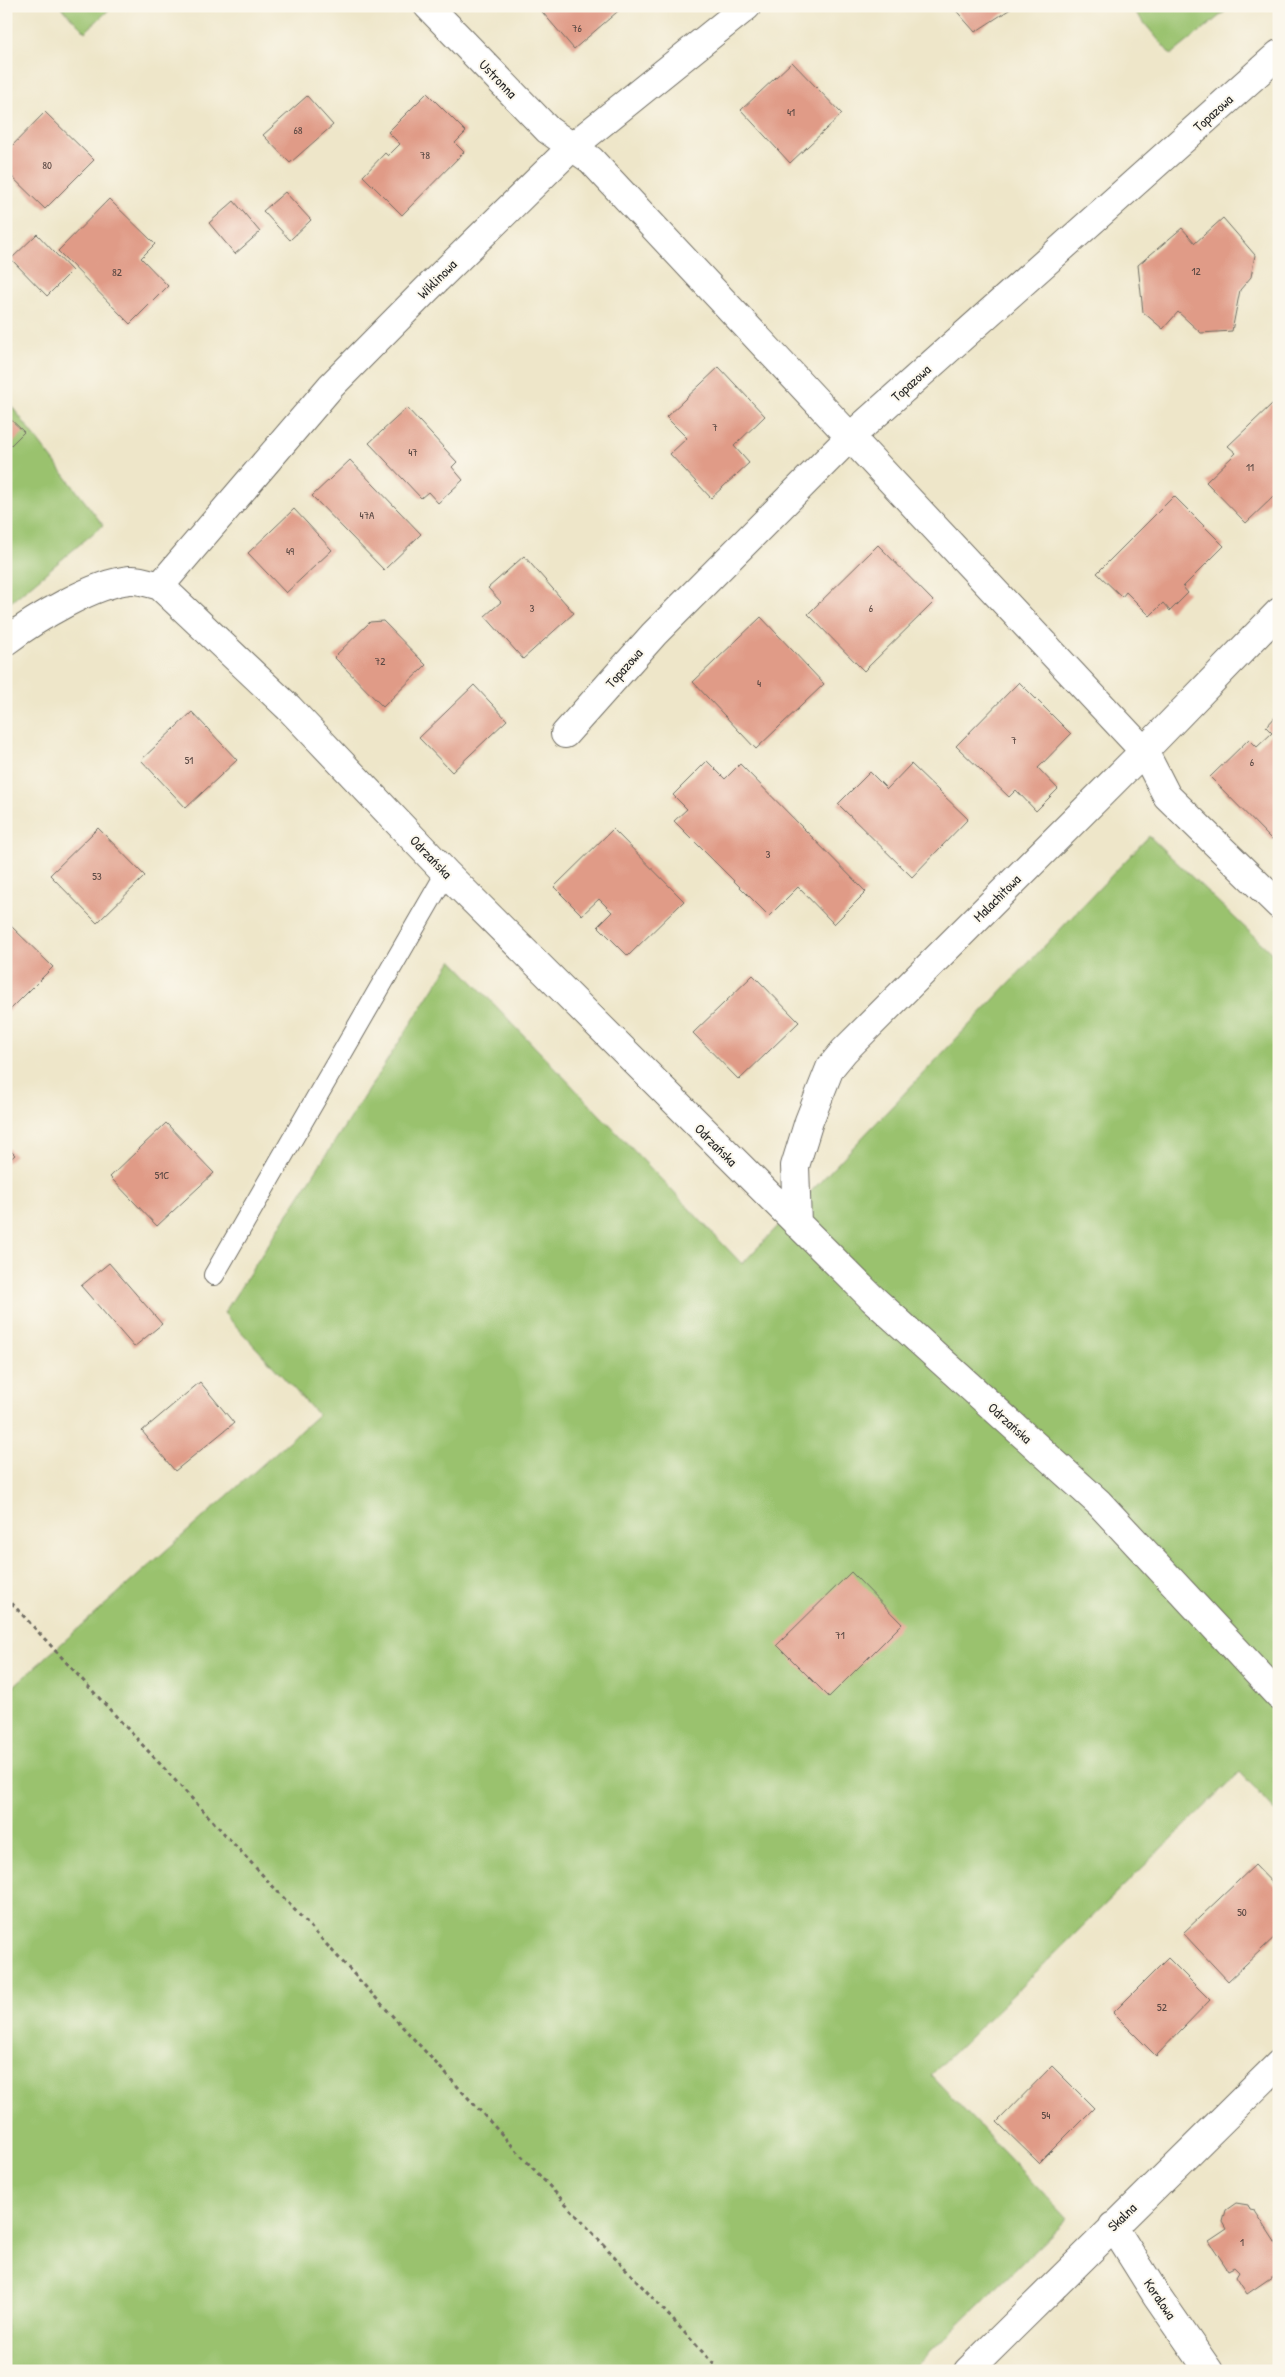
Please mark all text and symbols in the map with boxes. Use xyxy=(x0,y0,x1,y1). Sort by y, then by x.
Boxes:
house number: 76 xyxy=(572,21,583,35)
street label: Ustronna xyxy=(475,55,522,103)
street label: Topazowa xyxy=(1189,89,1238,136)
house number: 41 xyxy=(787,105,795,119)
house number: 68 xyxy=(293,123,303,137)
house number: 78 xyxy=(420,148,430,162)
house number: 80 xyxy=(42,158,52,172)
street label: Wiklinowa xyxy=(413,254,461,302)
house number: 12 xyxy=(1191,264,1201,278)
house number: 82 xyxy=(112,265,122,279)
street label: Topazowa xyxy=(887,359,936,406)
house number: 7 xyxy=(712,420,718,434)
house number: 47 xyxy=(408,445,418,459)
house number: 11 xyxy=(1246,460,1254,474)
house number: 47A xyxy=(360,508,375,522)
house number: 49 xyxy=(286,544,294,558)
house number: 3 xyxy=(530,601,535,615)
house number: 6 xyxy=(869,601,874,615)
street label: Topazowa xyxy=(601,643,648,692)
house number: 72 xyxy=(375,654,385,668)
house number: 4 xyxy=(757,676,761,690)
house number: 7 xyxy=(1011,733,1017,747)
house number: 51 xyxy=(185,753,193,767)
house number: 6 xyxy=(1250,755,1255,769)
street label: Odrzańska xyxy=(406,831,457,883)
house number: 3 xyxy=(766,847,771,861)
house number: 53 xyxy=(92,869,102,883)
street label: Malachitowa xyxy=(969,869,1025,926)
street label: Odrzańska xyxy=(691,1119,742,1171)
house number: 51C xyxy=(155,1168,169,1182)
street label: Odrzańska xyxy=(984,1398,1037,1448)
house number: 71 xyxy=(835,1628,845,1642)
house number: 50 xyxy=(1237,1905,1247,1919)
house number: 52 xyxy=(1157,2000,1167,2014)
house number: 54 xyxy=(1042,2108,1050,2122)
street label: Skalna xyxy=(1103,2198,1141,2235)
house number: 1 xyxy=(1240,2235,1244,2249)
street label: Koralowa xyxy=(1140,2275,1181,2323)

